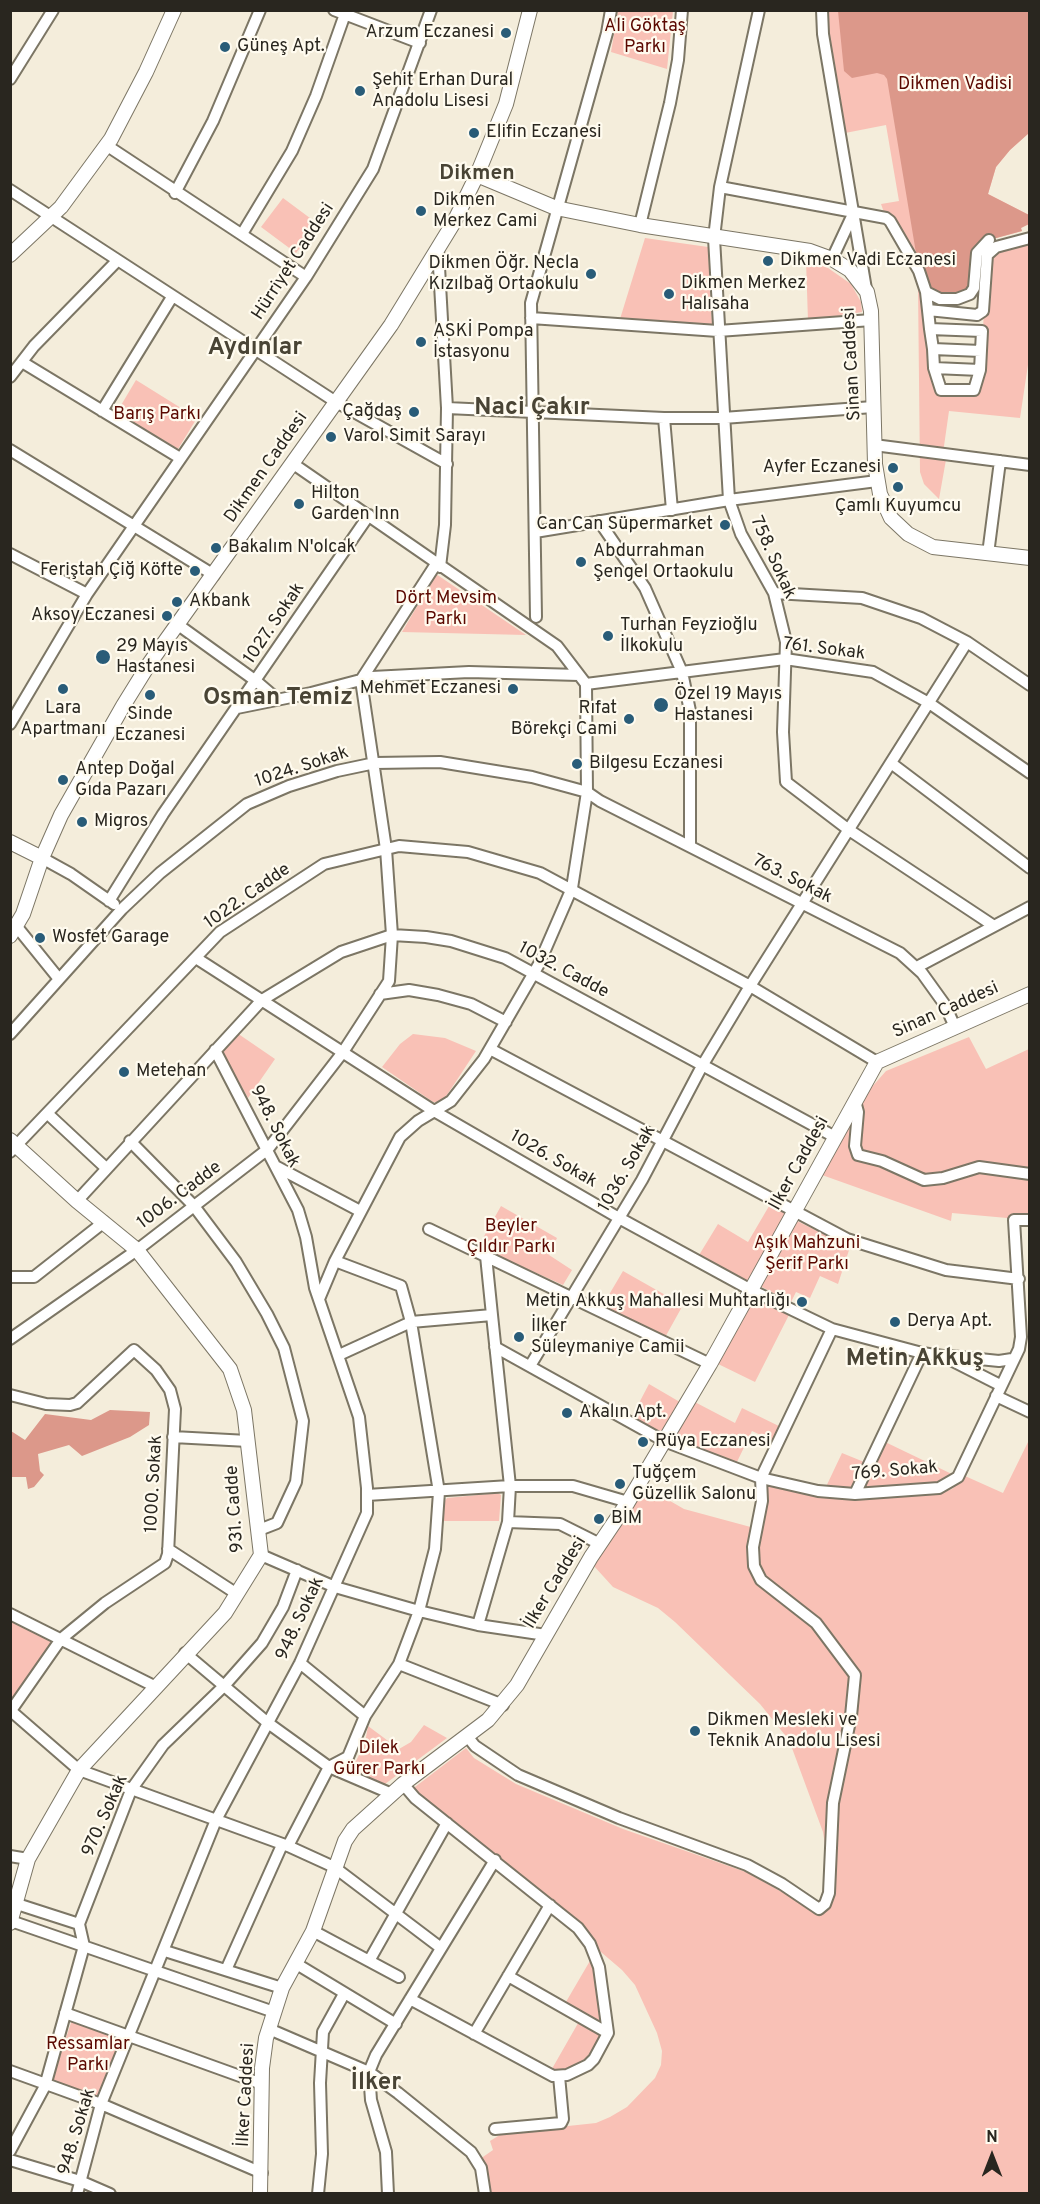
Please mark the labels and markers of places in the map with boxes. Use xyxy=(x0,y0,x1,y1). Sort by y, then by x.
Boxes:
place label: Arzum Eczanesi xyxy=(365,22,494,44)
marker: Arzum Eczanesi xyxy=(499,26,513,40)
place label: Güneş Apt. xyxy=(237,36,325,58)
marker: Güneş Apt. xyxy=(218,40,232,54)
place label: Şehit Erhan Dural Anadolu Lisesi xyxy=(372,70,513,112)
marker: Şehit Erhan Dural Anadolu Lisesi xyxy=(353,84,367,98)
place label: Elifin Eczanesi xyxy=(486,122,602,144)
marker: Elifin Eczanesi xyxy=(467,126,481,140)
place label: Dikmen Merkez Cami xyxy=(433,190,537,232)
marker: Dikmen Merkez Cami xyxy=(414,204,428,218)
place label: Dikmen Vadi Eczanesi xyxy=(780,250,956,272)
place label: Dikmen Öğr. Necla Kızılbağ Ortaokulu xyxy=(428,253,579,296)
marker: Dikmen Vadi Eczanesi xyxy=(761,254,775,268)
marker: Dikmen Öğr. Necla Kızılbağ Ortaokulu xyxy=(584,267,598,281)
place label: Dikmen Merkez Halısaha xyxy=(681,273,806,316)
marker: Dikmen Merkez Halısaha xyxy=(662,287,676,301)
place label: ASKİ Pompa İstasyonu xyxy=(433,321,534,364)
marker: ASKİ Pompa İstasyonu xyxy=(414,335,428,349)
place label: Çağdaş xyxy=(342,401,402,423)
marker: Çağdaş xyxy=(407,405,421,419)
place label: Varol Simit Sarayı xyxy=(343,426,486,448)
marker: Varol Simit Sarayı xyxy=(324,430,338,444)
place label: Ayfer Eczanesi xyxy=(763,457,881,479)
marker: Ayfer Eczanesi xyxy=(886,461,900,475)
marker: Çamlı Kuyumcu xyxy=(891,480,905,494)
place label: Hilton Garden Inn xyxy=(311,483,400,526)
place label: Çamlı Kuyumcu xyxy=(835,496,961,518)
marker: Hilton Garden Inn xyxy=(292,497,306,511)
place label: Can Can Süpermarket xyxy=(536,514,713,536)
marker: Can Can Süpermarket xyxy=(718,518,732,532)
place label: Bakalım N'olcak xyxy=(228,537,356,559)
marker: Bakalım N'olcak xyxy=(209,541,223,555)
place label: Abdurrahman Şengel Ortaokulu xyxy=(593,541,734,584)
marker: Abdurrahman Şengel Ortaokulu xyxy=(574,555,588,569)
place label: Feriştah Çiğ Köfte xyxy=(40,560,183,582)
marker: Feriştah Çiğ Köfte xyxy=(188,564,202,578)
place label: Akbank xyxy=(189,591,251,613)
marker: Akbank xyxy=(170,595,184,609)
place label: Aksoy Eczanesi xyxy=(31,605,155,627)
marker: Aksoy Eczanesi xyxy=(160,609,174,623)
place label: Turhan Feyzioğlu İlkokulu xyxy=(620,615,758,658)
marker: Turhan Feyzioğlu İlkokulu xyxy=(601,629,615,643)
place label: 29 Mayıs Hastanesi xyxy=(116,636,195,678)
marker: 29 Mayıs Hastanesi xyxy=(94,648,112,666)
place label: Mehmet Eczanesi xyxy=(360,678,501,700)
marker: Lara Apartmanı xyxy=(56,682,70,696)
marker: Mehmet Eczanesi xyxy=(506,682,520,696)
place label: Özel 19 Mayıs Hastanesi xyxy=(674,684,782,726)
marker: Sinde Eczanesi xyxy=(143,688,157,702)
marker: Özel 19 Mayıs Hastanesi xyxy=(652,696,670,714)
place label: Lara Apartmanı xyxy=(20,698,106,740)
place label: Rıfat Börekçi Cami xyxy=(511,698,617,740)
place label: Sinde Eczanesi xyxy=(115,704,185,746)
marker: Rıfat Börekçi Cami xyxy=(622,712,636,726)
place label: Bilgesu Eczanesi xyxy=(589,753,723,775)
marker: Bilgesu Eczanesi xyxy=(570,757,584,771)
place label: Antep Doğal Gıda Pazarı xyxy=(75,759,175,802)
marker: Antep Doğal Gıda Pazarı xyxy=(56,773,70,787)
place label: Migros xyxy=(94,811,148,833)
marker: Migros xyxy=(75,815,89,829)
place label: Wosfet Garage xyxy=(52,927,169,949)
marker: Wosfet Garage xyxy=(33,931,47,945)
place label: Metehan xyxy=(136,1061,206,1083)
marker: Metehan xyxy=(117,1065,131,1079)
place label: Metin Akkuş Mahallesi Muhtarlığı xyxy=(526,1291,790,1313)
marker: Metin Akkuş Mahallesi Muhtarlığı xyxy=(795,1295,809,1309)
place label: Derya Apt. xyxy=(907,1311,992,1333)
marker: Derya Apt. xyxy=(888,1315,902,1329)
place label: İlker Süleymaniye Camii xyxy=(531,1316,684,1358)
marker: İlker Süleymaniye Camii xyxy=(512,1330,526,1344)
place label: Akalın Apt. xyxy=(579,1402,666,1424)
marker: Akalın Apt. xyxy=(560,1406,574,1420)
place label: Rüya Eczanesi xyxy=(655,1431,771,1453)
marker: Rüya Eczanesi xyxy=(636,1435,650,1449)
place label: Tuğçem Güzellik Salonu xyxy=(632,1463,756,1506)
marker: Tuğçem Güzellik Salonu xyxy=(613,1477,627,1491)
place label: BİM xyxy=(611,1508,642,1530)
marker: BİM xyxy=(592,1512,606,1526)
place label: Dikmen Mesleki ve Teknik Anadolu Lisesi xyxy=(707,1710,881,1752)
marker: Dikmen Mesleki ve Teknik Anadolu Lisesi xyxy=(688,1724,702,1738)

